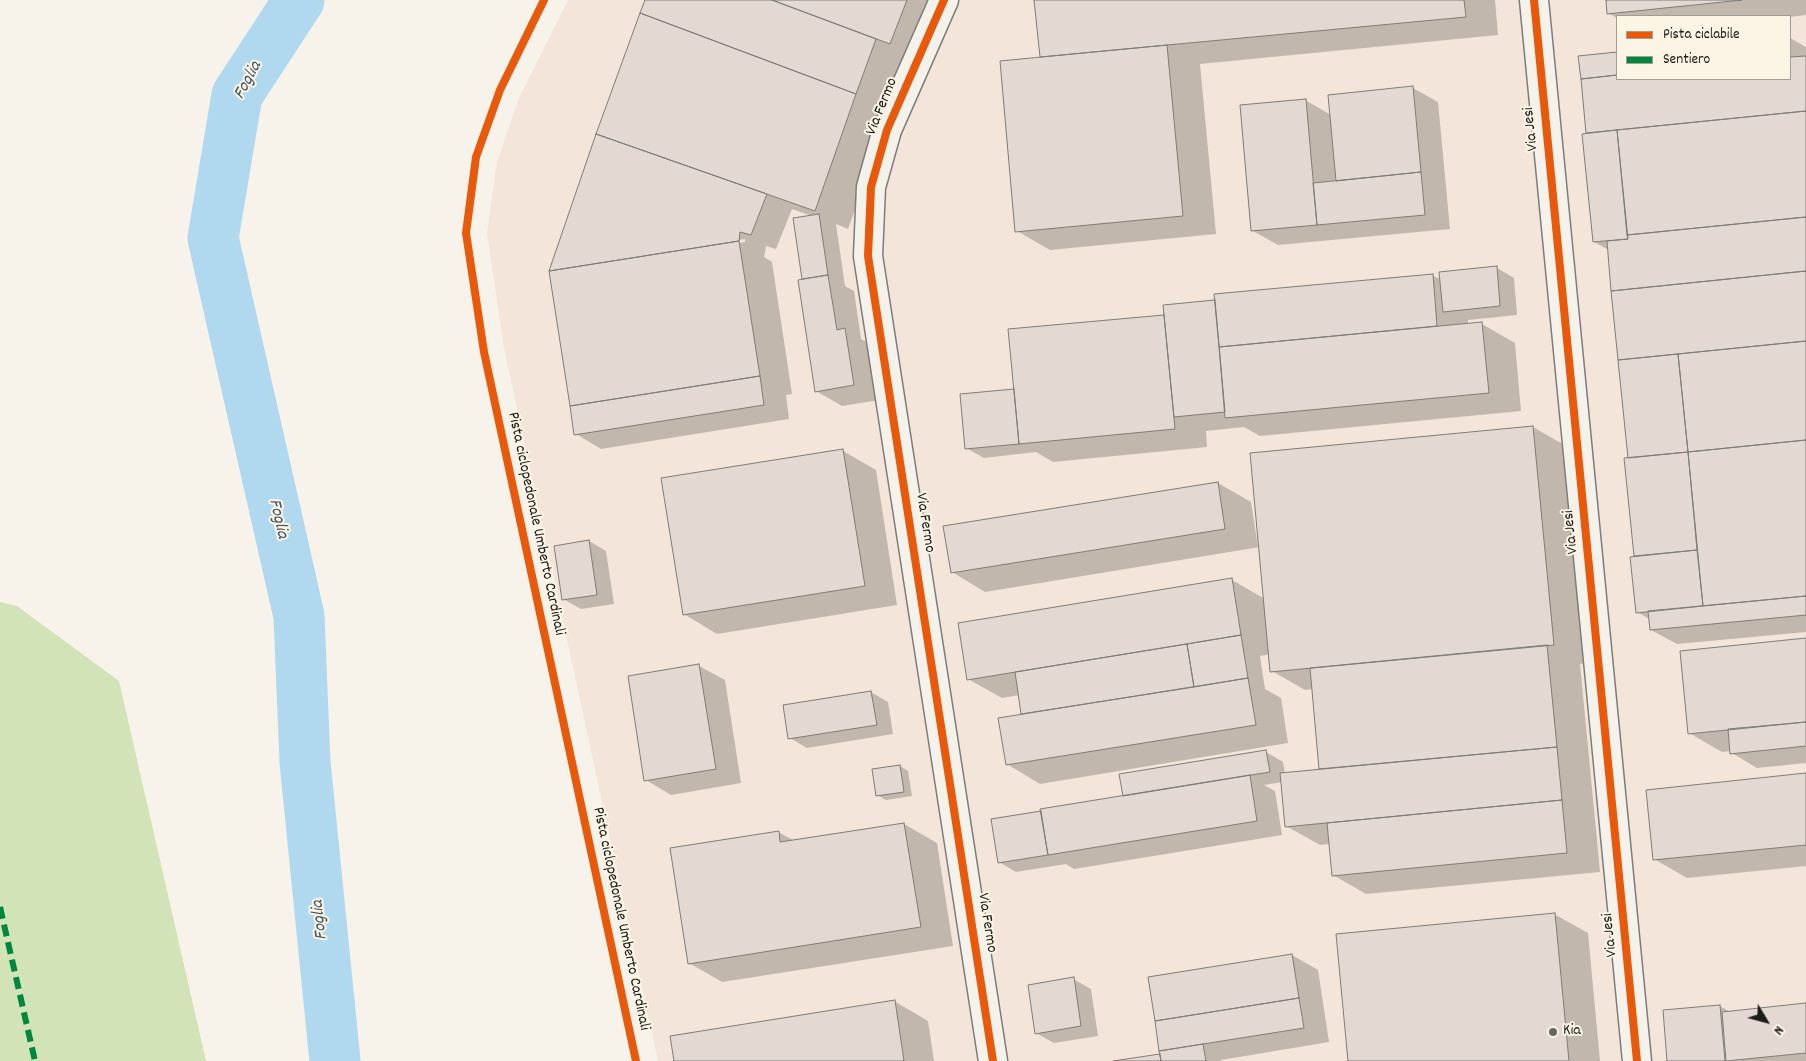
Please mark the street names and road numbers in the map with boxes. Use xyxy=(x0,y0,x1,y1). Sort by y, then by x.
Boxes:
street label: Via Fermo xyxy=(863,76,903,138)
street label: Via Jesi xyxy=(1520,106,1544,152)
street label: Pista ciclopedonale Umberto Cardinali xyxy=(502,411,568,637)
street label: Via Fermo xyxy=(910,492,938,554)
street label: Via Jesi xyxy=(1560,509,1584,555)
street label: Pista ciclopedonale Umberto Cardinali xyxy=(587,806,653,1032)
street label: Via Fermo xyxy=(972,892,1000,954)
street label: Via Jesi xyxy=(1599,912,1623,958)

